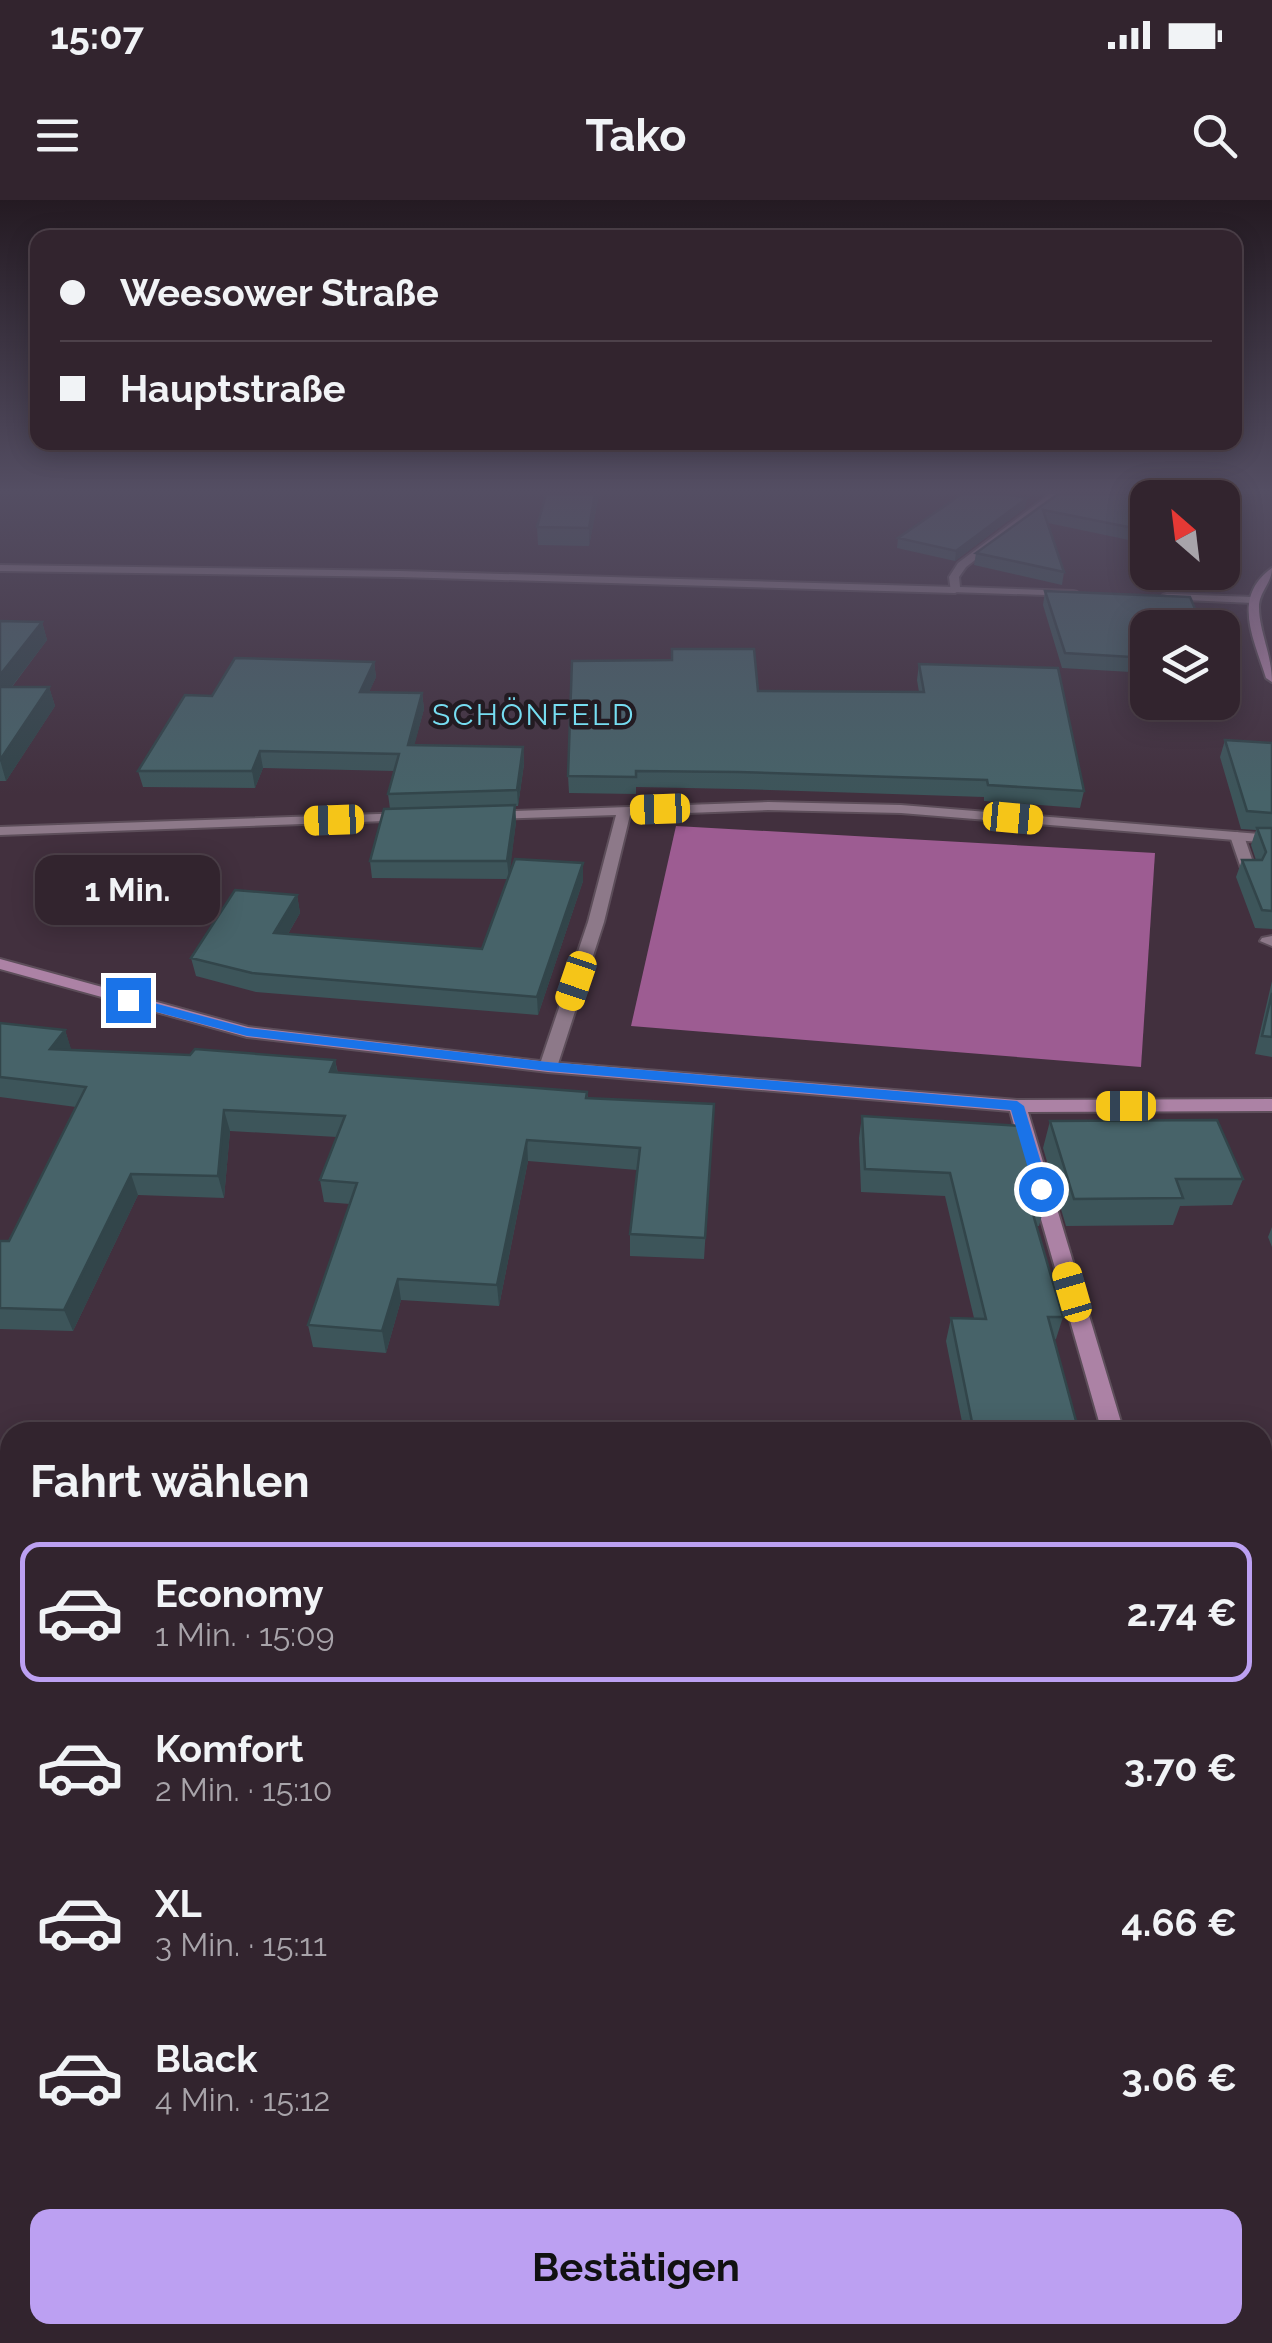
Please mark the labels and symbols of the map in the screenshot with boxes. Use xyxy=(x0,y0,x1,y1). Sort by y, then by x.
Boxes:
north arrow xyxy=(1130,480,1240,590)
district label: SCHÖNFELD xyxy=(432,697,636,732)
car xyxy=(629,793,691,825)
car xyxy=(982,800,1044,836)
car xyxy=(303,804,365,836)
callout: 1 Min. xyxy=(36,855,220,925)
car xyxy=(552,948,600,1014)
route end xyxy=(106,978,151,1023)
car xyxy=(1096,1091,1156,1121)
route start xyxy=(1019,1167,1064,1212)
car xyxy=(1049,1259,1095,1325)

